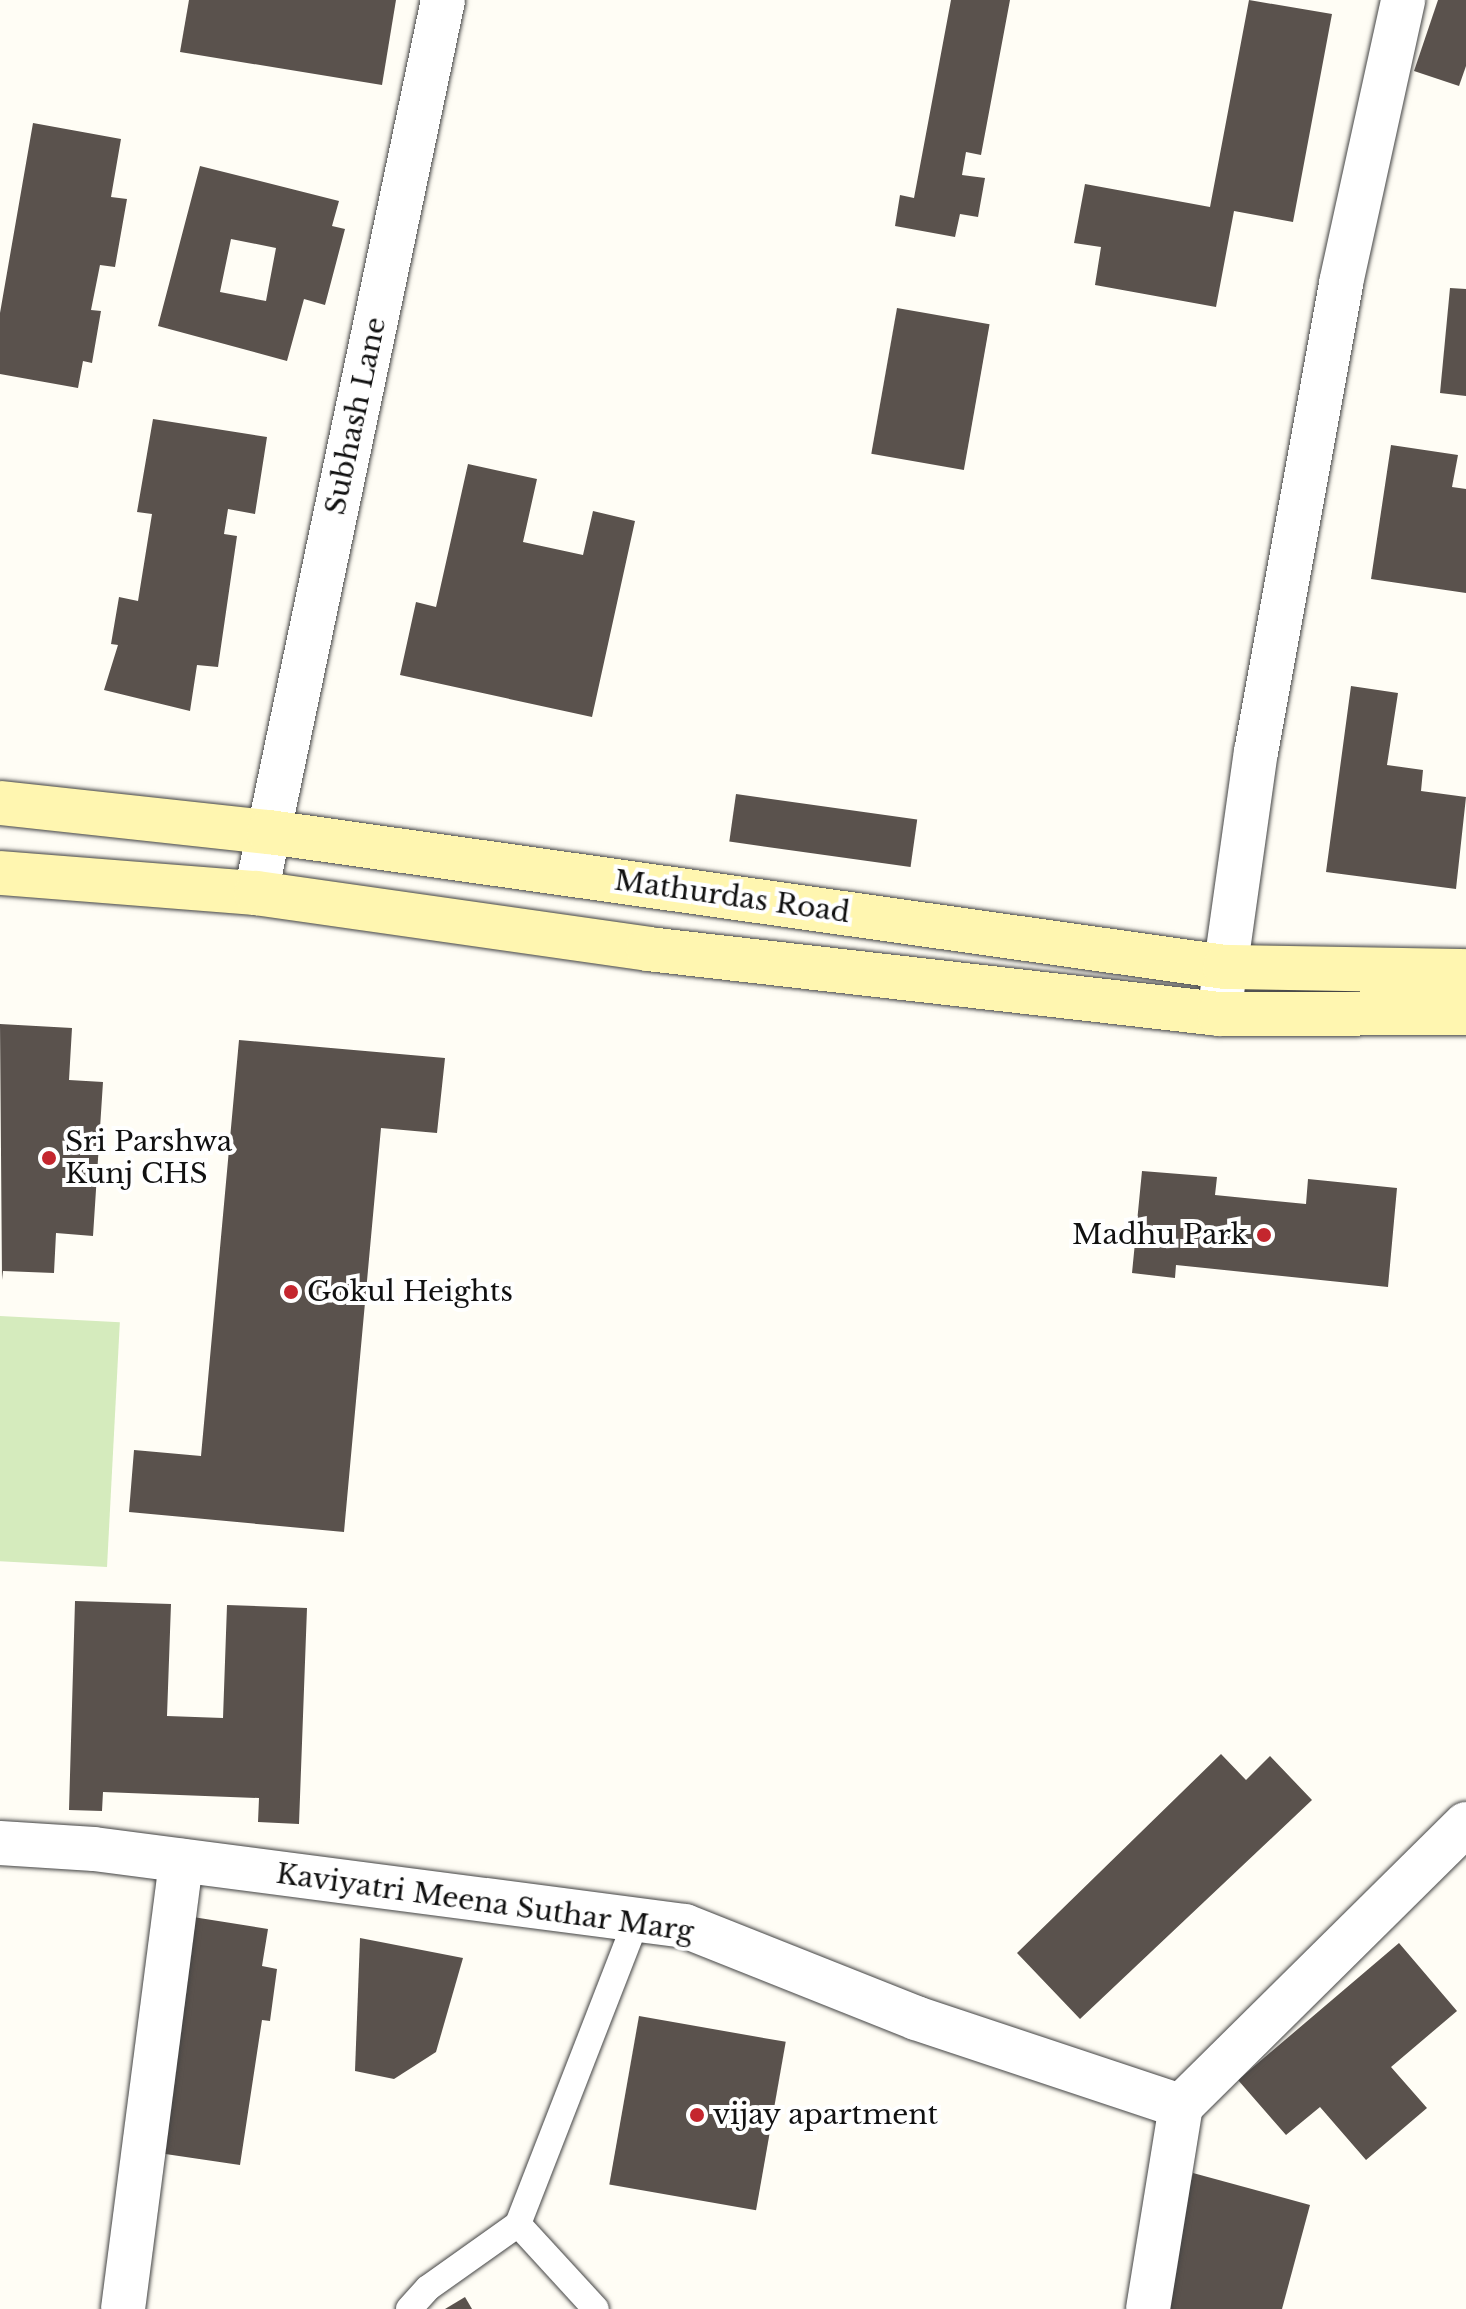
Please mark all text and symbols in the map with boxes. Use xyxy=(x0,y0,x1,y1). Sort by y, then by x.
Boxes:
street label: Subhash Lane xyxy=(319,314,393,518)
street label: Mathurdas Road xyxy=(612,864,852,930)
place label: Sri Parshwa Kunj CHS xyxy=(65,1125,232,1191)
marker: Sri Parshwa Kunj CHS xyxy=(40,1149,58,1167)
place label: Madhu Park xyxy=(1072,1218,1248,1252)
marker: Madhu Park xyxy=(1255,1226,1273,1244)
place label: Gokul Heights xyxy=(307,1275,513,1309)
marker: Gokul Heights xyxy=(282,1283,300,1301)
street label: Kaviyatri Meena Suthar Marg xyxy=(274,1857,696,1949)
place label: vijay apartment xyxy=(713,2098,939,2132)
marker: vijay apartment xyxy=(688,2106,706,2124)

